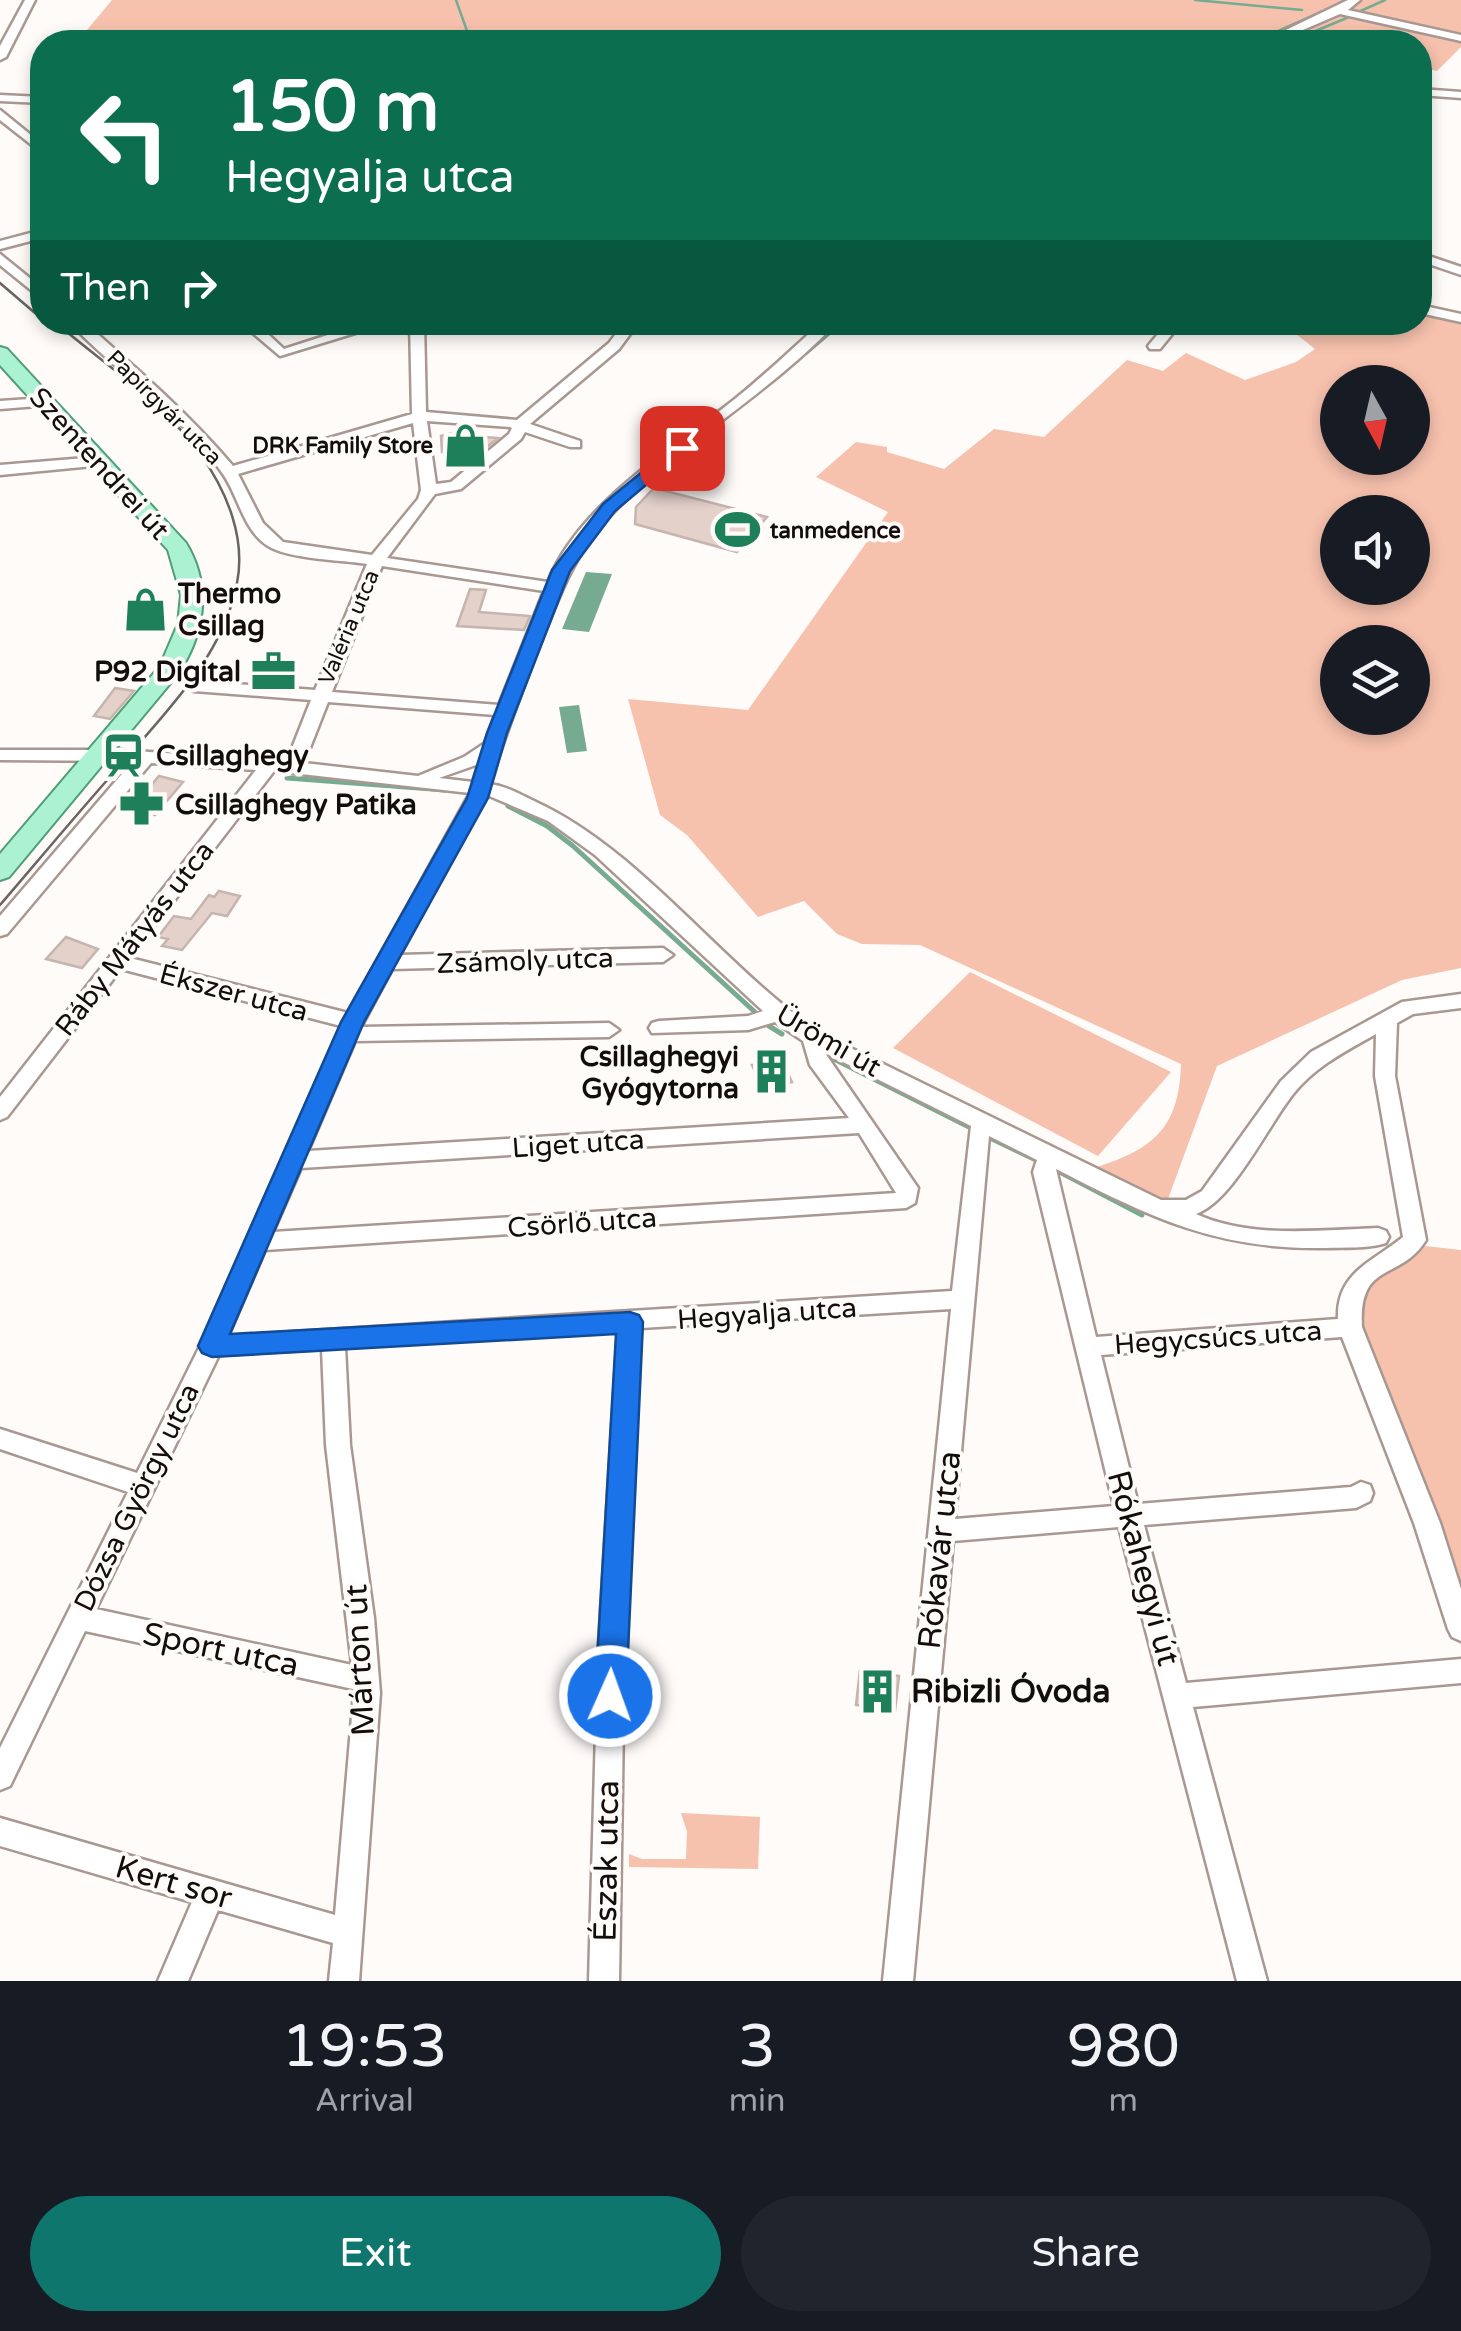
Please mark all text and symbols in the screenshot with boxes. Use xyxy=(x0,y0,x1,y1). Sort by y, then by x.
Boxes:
text: 150 m xyxy=(225,66,439,150)
icon: left xyxy=(60,70,190,200)
text: Hegyalja utca xyxy=(225,151,515,205)
icon: right xyxy=(171,260,226,315)
text: Then xyxy=(60,265,151,311)
street label: Papírgyár utca xyxy=(101,345,227,471)
north arrow xyxy=(1320,365,1430,475)
map controls xyxy=(1320,365,1430,735)
street label: Szentendrei út xyxy=(22,381,177,547)
pin xyxy=(640,406,725,491)
shop icon: DRK Family Store xyxy=(442,421,490,469)
icon: arrive xyxy=(655,421,710,476)
place label: DRK Family Store xyxy=(252,433,433,459)
button: sound xyxy=(1320,495,1430,605)
sports icon: tanmedence xyxy=(713,506,761,554)
place label: tanmedence xyxy=(770,518,901,544)
street label: Valéria utca xyxy=(313,566,385,689)
place label: Thermo Csillag xyxy=(177,577,281,643)
shop icon: Thermo Csillag xyxy=(121,585,169,633)
button: layers xyxy=(1320,625,1430,735)
office icon: P92 Digital xyxy=(250,647,298,695)
place label: P92 Digital xyxy=(94,655,241,689)
station icon: Csillaghegy xyxy=(99,731,147,779)
place label: Csillaghegy xyxy=(156,739,309,773)
pharmacy icon: Csillaghegy Patika xyxy=(118,780,166,828)
place label: Csillaghegy Patika xyxy=(175,788,417,822)
street label: Ráby Mátyás utca xyxy=(48,834,221,1043)
street label: Zsámoly utca xyxy=(436,941,614,981)
street label: Ékszer utca xyxy=(156,957,312,1029)
street label: Ürömi út xyxy=(770,997,887,1085)
place label: Csillaghegyi Gyógytorna xyxy=(579,1040,739,1106)
building icon: Csillaghegyi Gyógytorna xyxy=(748,1048,796,1096)
street label: Liget utca xyxy=(511,1122,646,1166)
street label: Csörlő utca xyxy=(506,1201,658,1245)
street label: Hegyalja utca xyxy=(676,1291,858,1337)
street label: Hegycsúcs utca xyxy=(1113,1314,1323,1362)
street label: Dózsa György utca xyxy=(67,1378,207,1617)
street label: Rókavár utca xyxy=(911,1449,969,1651)
street label: Rókahegyi út xyxy=(1099,1467,1187,1670)
street label: Márton út xyxy=(337,1583,383,1737)
street label: Sport utca xyxy=(139,1615,302,1685)
position arrow xyxy=(558,1644,662,1748)
building icon: Ribizli Óvoda xyxy=(854,1667,902,1715)
place label: Ribizli Óvoda xyxy=(911,1671,1110,1711)
street label: Észak utca xyxy=(587,1780,627,1942)
street label: Kert sor xyxy=(111,1848,237,1918)
text: 19:53 xyxy=(281,2011,448,2083)
text: 3 xyxy=(738,2011,776,2083)
text: 980 xyxy=(1067,2011,1180,2083)
text: Arrival xyxy=(315,2082,414,2120)
text: min xyxy=(729,2082,786,2120)
text: m xyxy=(1109,2082,1138,2120)
button: Exit xyxy=(30,2196,721,2311)
button: Share xyxy=(741,2196,1431,2311)

